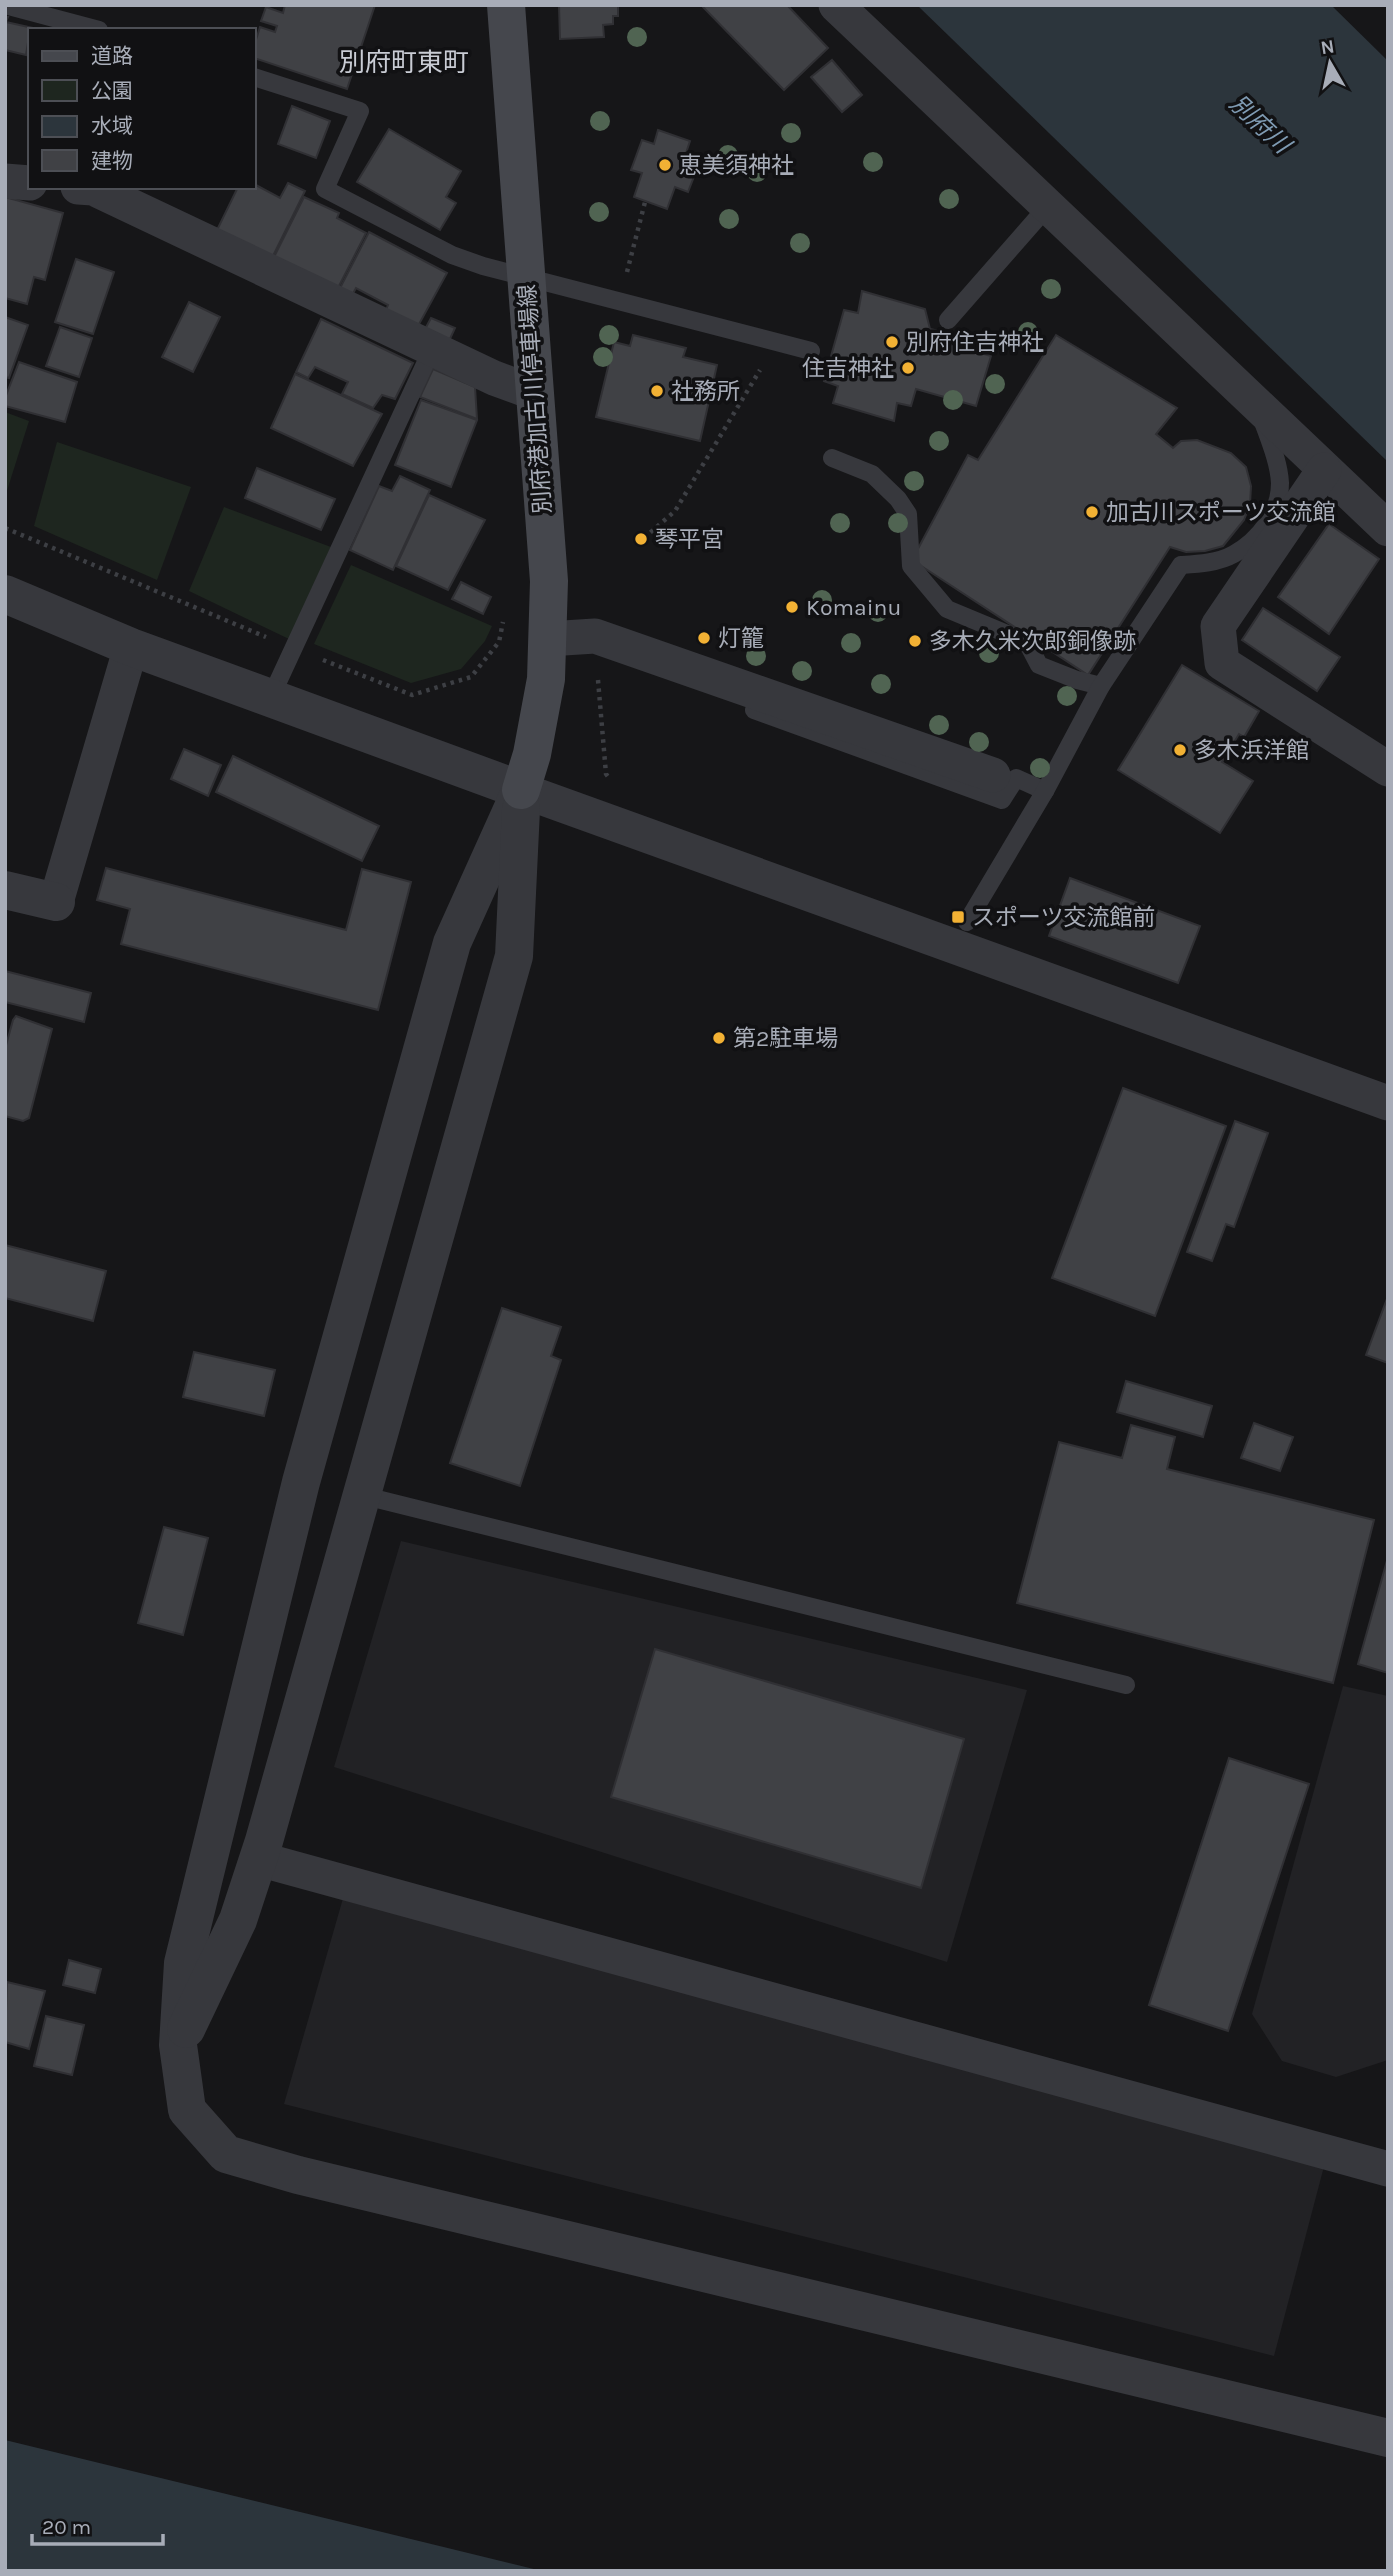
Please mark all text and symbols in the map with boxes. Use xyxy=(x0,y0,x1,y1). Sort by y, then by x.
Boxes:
legend xyxy=(28,28,256,189)
north arrow xyxy=(1295,28,1365,98)
text: N xyxy=(1319,35,1336,59)
text: 道路 xyxy=(91,44,133,68)
district label: 別府町東町 xyxy=(339,47,469,78)
text: 公園 xyxy=(91,79,133,103)
water label: 別府川 xyxy=(1224,89,1298,161)
text: 水域 xyxy=(91,114,133,138)
text: 建物 xyxy=(91,149,133,173)
place label: 恵美須神社 xyxy=(679,152,794,179)
marker: 恵美須神社 xyxy=(657,157,673,173)
street label: 別府港加古川停車場線 xyxy=(514,283,556,515)
place label: 別府住吉神社 xyxy=(906,329,1044,356)
marker: 別府住吉神社 xyxy=(884,334,900,350)
place label: 住吉神社 xyxy=(802,355,894,382)
marker: 住吉神社 xyxy=(900,360,916,376)
place label: 社務所 xyxy=(671,378,740,405)
marker: 社務所 xyxy=(649,383,665,399)
place label: 加古川スポーツ交流館 xyxy=(1106,499,1336,526)
marker: 加古川スポーツ交流館 xyxy=(1084,504,1100,520)
place label: 琴平宮 xyxy=(655,526,724,553)
marker: 琴平宮 xyxy=(633,531,649,547)
place label: Komainu xyxy=(806,594,901,621)
marker: Komainu xyxy=(784,599,800,615)
place label: 灯籠 xyxy=(718,625,764,652)
place label: 多木久米次郎銅像跡 xyxy=(929,628,1136,655)
marker: 灯籠 xyxy=(696,630,712,646)
marker: 多木久米次郎銅像跡 xyxy=(907,633,923,649)
place label: 多木浜洋館 xyxy=(1194,737,1309,764)
marker: 多木浜洋館 xyxy=(1172,742,1188,758)
place label: スポーツ交流館前 xyxy=(972,904,1156,931)
marker: スポーツ交流館前 xyxy=(950,909,966,925)
place label: 第2駐車場 xyxy=(733,1025,838,1052)
marker: 第2駐車場 xyxy=(711,1030,727,1046)
scale bar xyxy=(32,2502,163,2546)
text: 20 m xyxy=(42,2515,91,2539)

